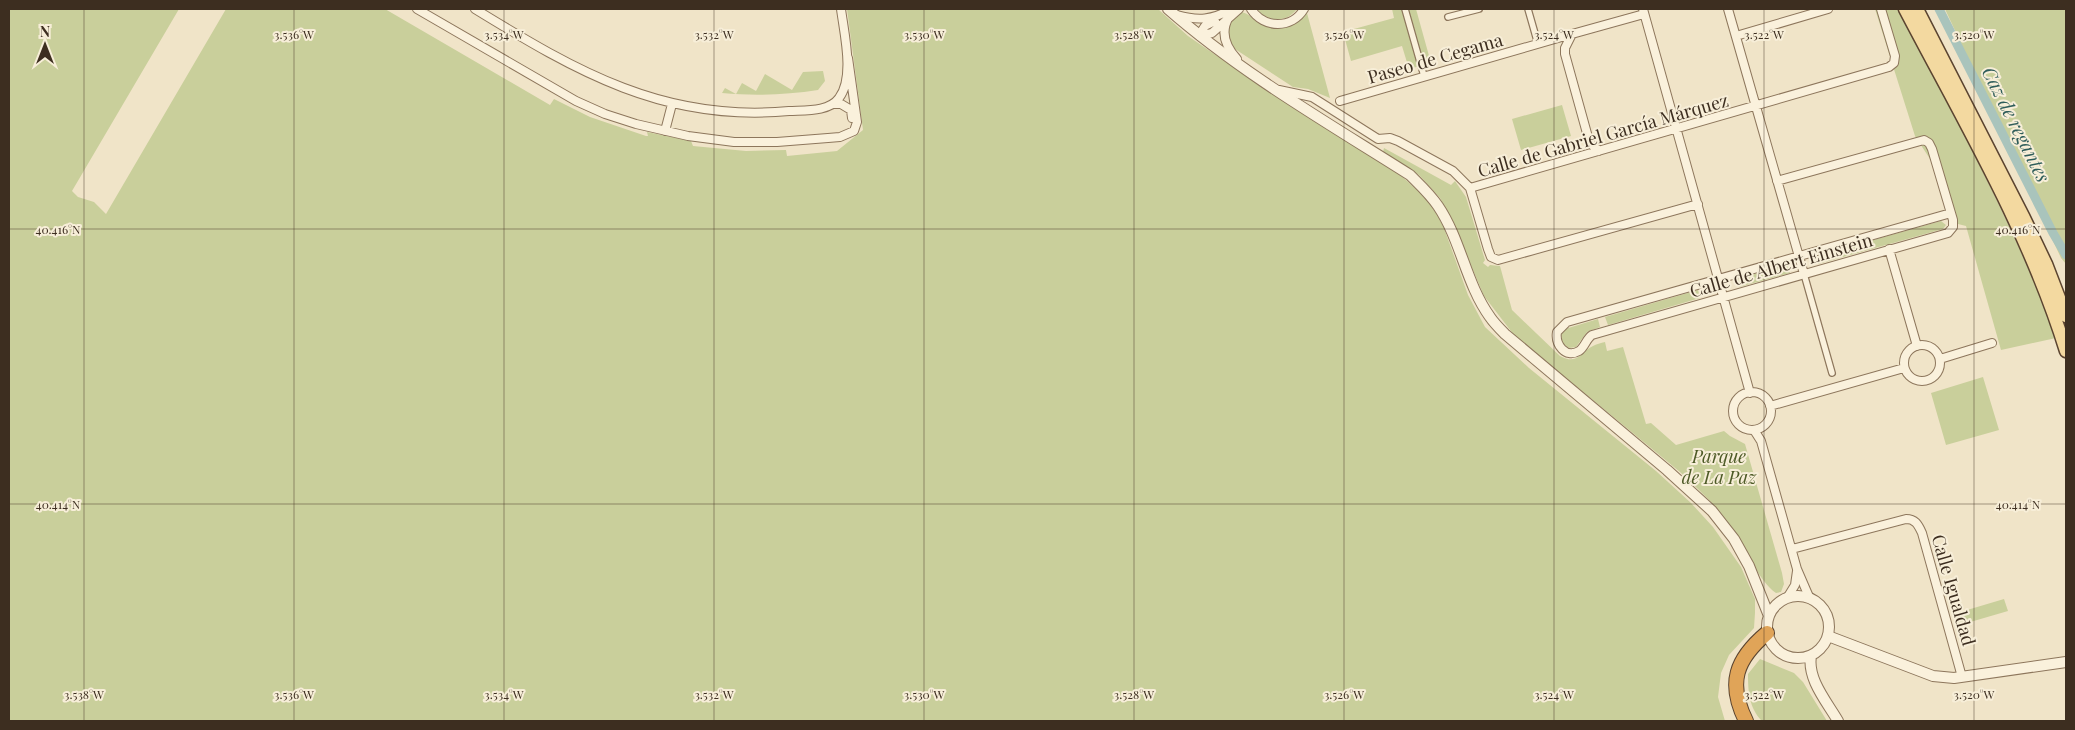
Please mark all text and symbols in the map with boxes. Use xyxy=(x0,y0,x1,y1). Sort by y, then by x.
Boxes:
north arrow xyxy=(20,20,70,70)
text: N xyxy=(40,22,50,41)
text: 3.536°W xyxy=(274,26,314,42)
text: 3.534°W xyxy=(484,26,524,42)
text: 3.532°W xyxy=(694,26,734,42)
text: 3.530°W xyxy=(904,26,944,42)
text: 3.528°W xyxy=(1114,26,1154,42)
text: 3.526°W xyxy=(1324,26,1364,42)
text: 3.524°W xyxy=(1534,26,1574,42)
text: 3.522°W xyxy=(1744,26,1784,42)
text: 3.520°W xyxy=(1954,26,1995,42)
street label: Paseo de Cegama xyxy=(1365,27,1505,89)
water label: Caz de regantes xyxy=(1977,62,2057,186)
street label: Calle de Gabriel García Márquez xyxy=(1475,88,1731,182)
text: 40.416°N xyxy=(35,221,81,237)
text: 40.416°N xyxy=(1995,221,2041,237)
street label: Calle de Albert Einstein xyxy=(1687,227,1876,303)
park label: Parque de La Paz xyxy=(1682,444,1757,489)
text: 40.414°N xyxy=(36,496,81,512)
text: 40.414°N xyxy=(1996,496,2041,512)
street label: Calle Igualdad xyxy=(1927,532,1982,649)
text: 3.538°W xyxy=(64,686,104,702)
text: 3.536°W xyxy=(274,686,314,702)
text: 3.534°W xyxy=(484,686,524,702)
text: 3.532°W xyxy=(694,686,734,702)
text: 3.530°W xyxy=(904,686,944,702)
text: 3.528°W xyxy=(1114,686,1154,702)
text: 3.526°W xyxy=(1324,686,1364,702)
text: 3.524°W xyxy=(1534,686,1574,702)
text: 3.522°W xyxy=(1744,686,1784,702)
text: 3.520°W xyxy=(1954,686,1995,702)

